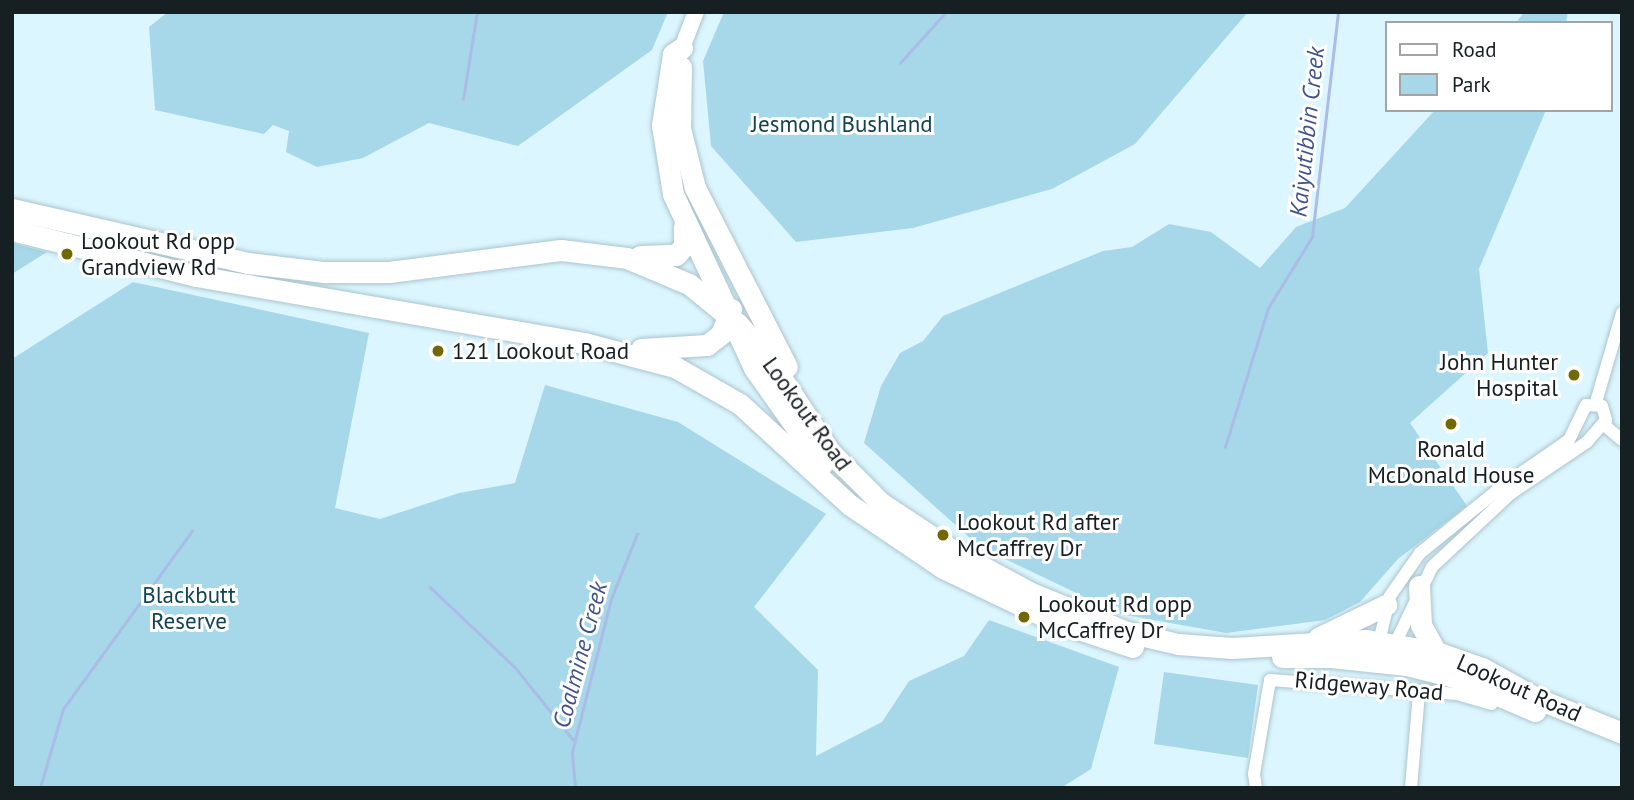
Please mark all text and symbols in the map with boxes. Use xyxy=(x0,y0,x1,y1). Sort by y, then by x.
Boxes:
legend xyxy=(1386,21,1613,112)
text: Road xyxy=(1452,36,1496,63)
water label: Kaiyutibbin Creek xyxy=(1284,45,1330,219)
text: Park xyxy=(1452,71,1491,98)
park label: Jesmond Bushland xyxy=(751,110,933,138)
place label: Lookout Rd opp Grandview Rd xyxy=(81,227,235,281)
marker: Lookout Rd opp Grandview Rd xyxy=(59,246,75,262)
place label: 121 Lookout Road xyxy=(452,337,629,365)
marker: 121 Lookout Road xyxy=(430,343,446,359)
place label: John Hunter Hospital xyxy=(1440,348,1558,402)
street label: Lookout Road xyxy=(757,352,857,476)
marker: John Hunter Hospital xyxy=(1564,365,1584,385)
marker: Ronald McDonald House xyxy=(1443,416,1459,432)
place label: Ronald McDonald House xyxy=(1368,435,1534,489)
place label: Lookout Rd after McCaffrey Dr xyxy=(957,508,1119,562)
marker: Lookout Rd after McCaffrey Dr xyxy=(935,527,951,543)
water label: Coalmine Creek xyxy=(547,579,613,731)
park label: Blackbutt Reserve xyxy=(142,581,236,635)
place label: Lookout Rd opp McCaffrey Dr xyxy=(1038,590,1192,644)
marker: Lookout Rd opp McCaffrey Dr xyxy=(1016,609,1032,625)
street label: Lookout Road xyxy=(1453,648,1585,728)
street label: Ridgeway Road xyxy=(1293,666,1445,706)

